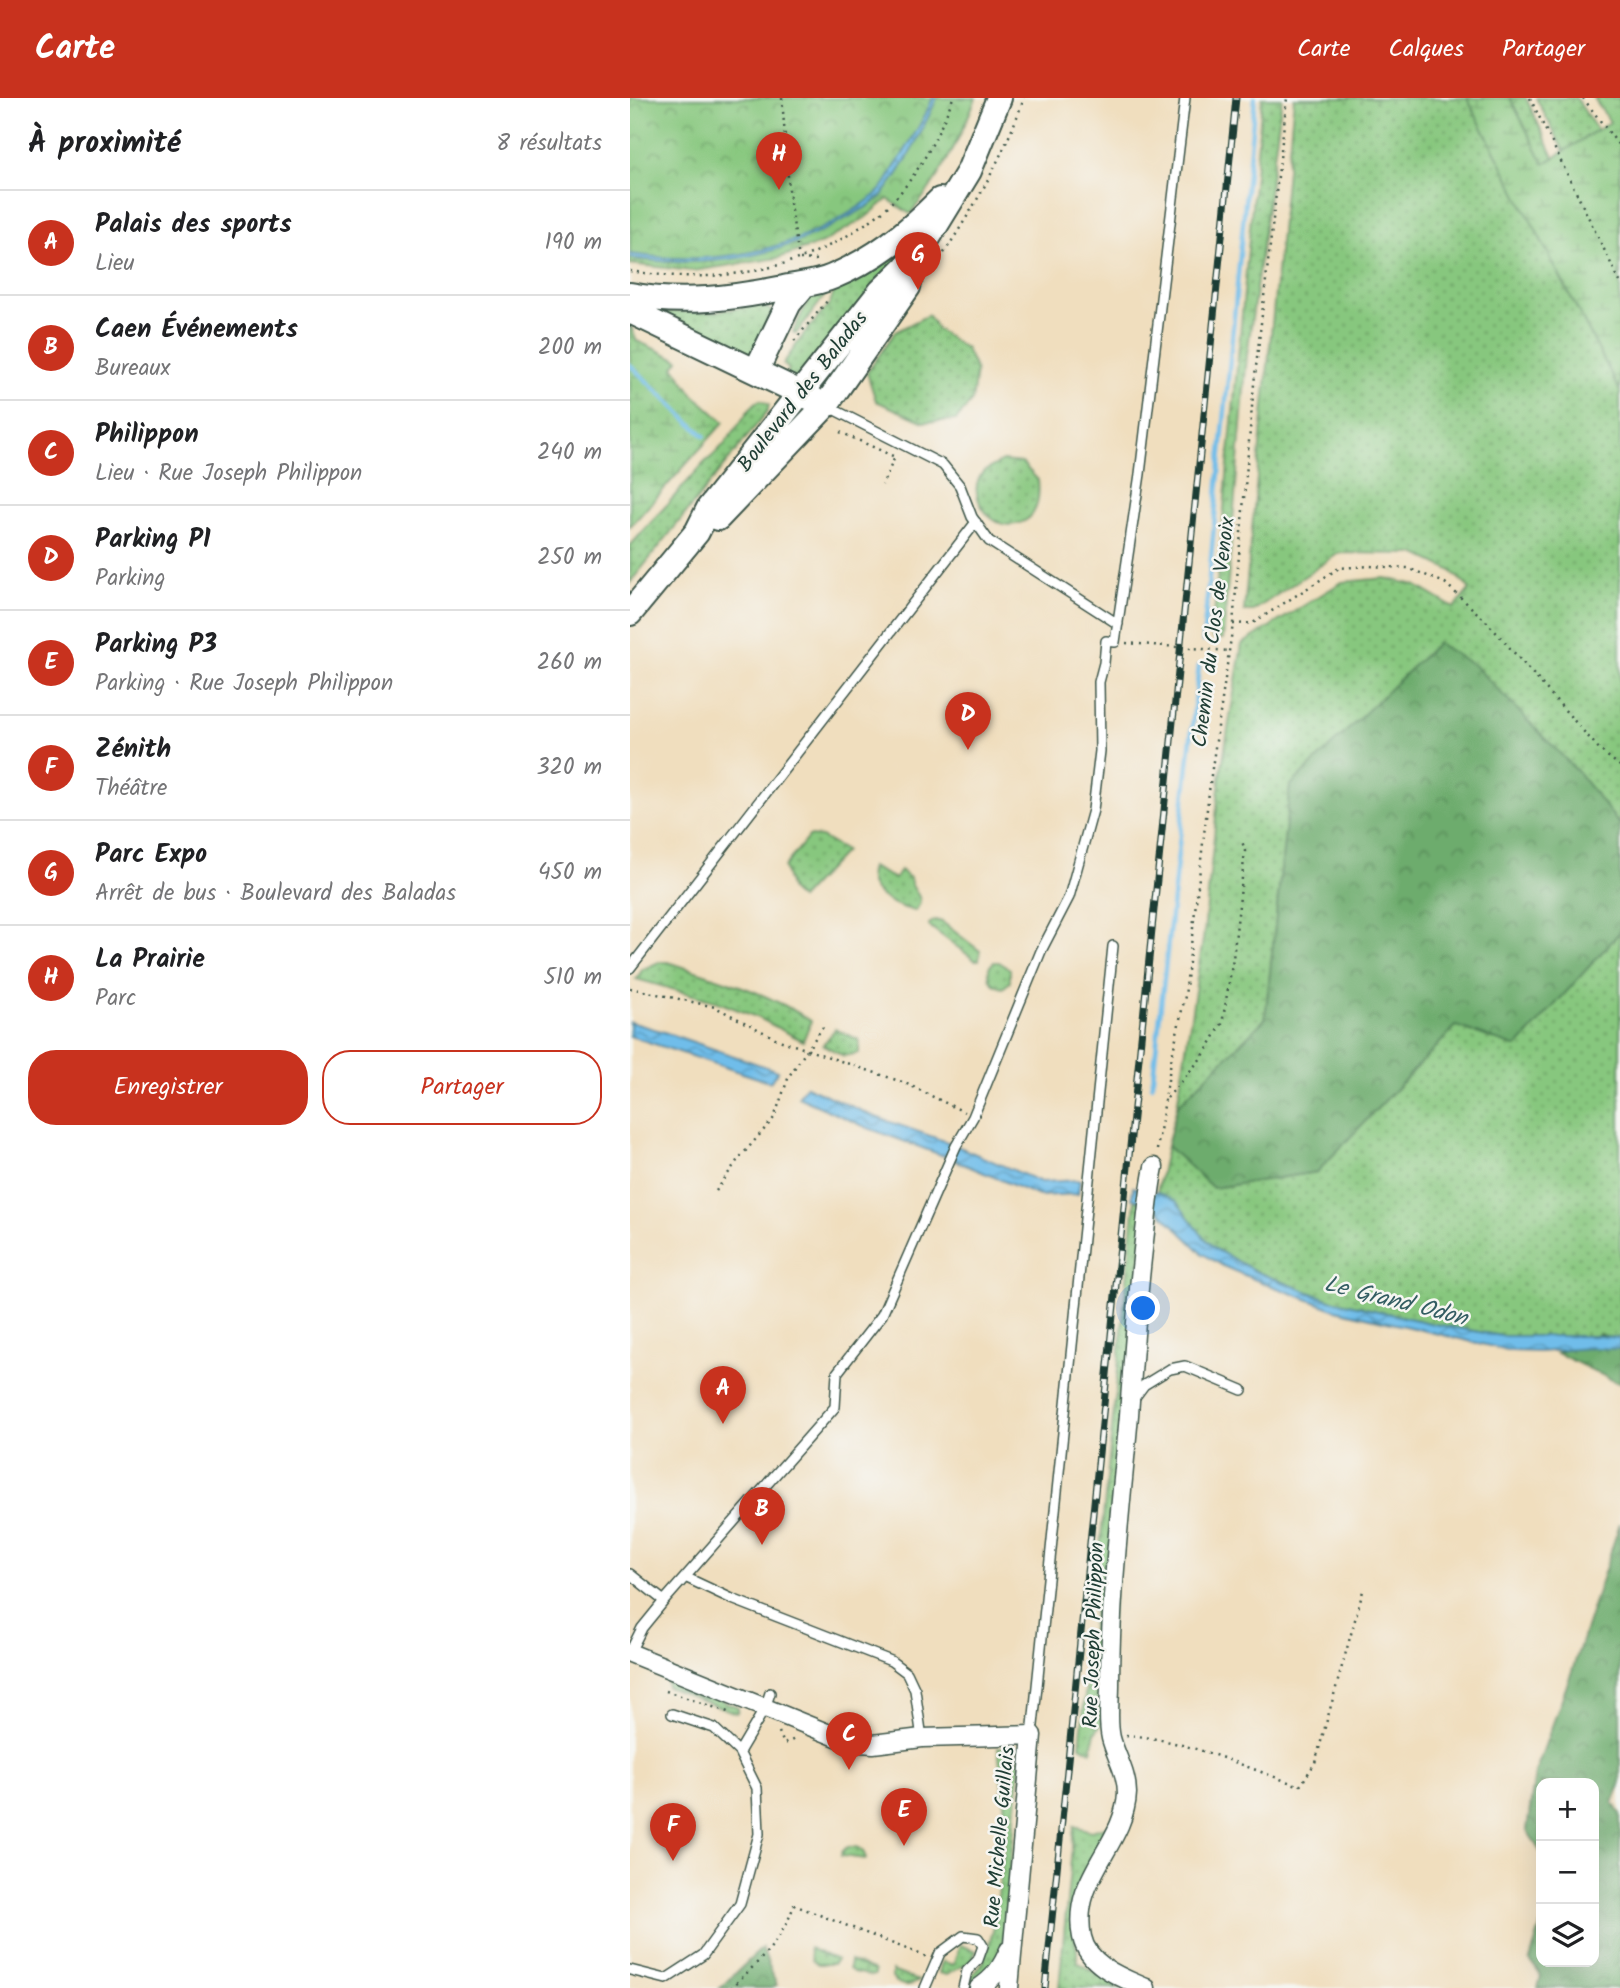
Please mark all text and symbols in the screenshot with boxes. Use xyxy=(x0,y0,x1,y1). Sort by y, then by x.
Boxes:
text: Carte xyxy=(35,23,115,76)
text: Carte xyxy=(1297,30,1351,69)
text: Calques xyxy=(1389,30,1464,69)
text: Partager xyxy=(1502,30,1585,69)
text: À proximité xyxy=(28,120,181,168)
text: 8 résultats xyxy=(496,126,602,162)
pin: H xyxy=(756,132,802,190)
text: Palais des sports xyxy=(95,204,292,246)
text: A xyxy=(44,225,58,261)
text: 190 m xyxy=(545,225,602,261)
pin: G xyxy=(895,232,941,290)
text: Lieu xyxy=(95,246,134,282)
street label: Boulevard des Baladas xyxy=(730,304,877,480)
text: Caen Événements xyxy=(95,309,298,351)
text: B xyxy=(44,330,58,366)
text: 200 m xyxy=(538,330,602,366)
text: Bureaux xyxy=(95,351,170,387)
text: Philippon xyxy=(95,414,199,456)
text: C xyxy=(44,435,58,471)
text: 240 m xyxy=(537,435,602,471)
text: Lieu · Rue Joseph Philippon xyxy=(95,456,362,492)
street label: Chemin du Clos de Venoix xyxy=(1184,514,1245,749)
text: Parking P1 xyxy=(95,519,211,561)
text: D xyxy=(43,540,59,576)
text: 250 m xyxy=(537,540,602,576)
text: Parking xyxy=(95,561,165,597)
text: Parking P3 xyxy=(95,624,217,666)
text: E xyxy=(45,645,57,681)
text: 260 m xyxy=(537,645,602,681)
text: Parking · Rue Joseph Philippon xyxy=(95,666,393,702)
pin: D xyxy=(945,692,991,750)
text: Zénith xyxy=(95,729,171,771)
text: F xyxy=(45,750,57,786)
text: 320 m xyxy=(536,750,602,786)
text: Théâtre xyxy=(95,771,167,807)
text: Parc Expo xyxy=(95,834,207,876)
text: G xyxy=(44,855,58,891)
text: 450 m xyxy=(538,855,602,891)
text: Arrêt de bus · Boulevard des Baladas xyxy=(95,876,456,912)
text: La Prairie xyxy=(95,939,205,981)
text: H xyxy=(44,960,58,996)
text: 510 m xyxy=(543,960,602,996)
text: Parc xyxy=(95,981,136,1017)
button: Enregistrer xyxy=(28,1050,308,1125)
button: Partager xyxy=(322,1050,602,1125)
water label: Le Grand Odon xyxy=(1320,1267,1472,1337)
your location xyxy=(1126,1291,1160,1325)
pin: A xyxy=(700,1366,746,1424)
pin: B xyxy=(739,1487,785,1545)
street label: Rue Joseph Philippon xyxy=(1075,1541,1114,1729)
pin: C xyxy=(826,1712,872,1770)
street label: Rue Michelle Guillais xyxy=(976,1745,1025,1929)
map controls xyxy=(1536,1778,1599,1967)
button: + xyxy=(1536,1778,1599,1841)
pin: E xyxy=(881,1788,927,1846)
pin: F xyxy=(650,1803,696,1861)
button: − xyxy=(1536,1841,1599,1904)
button: layers xyxy=(1536,1904,1599,1967)

